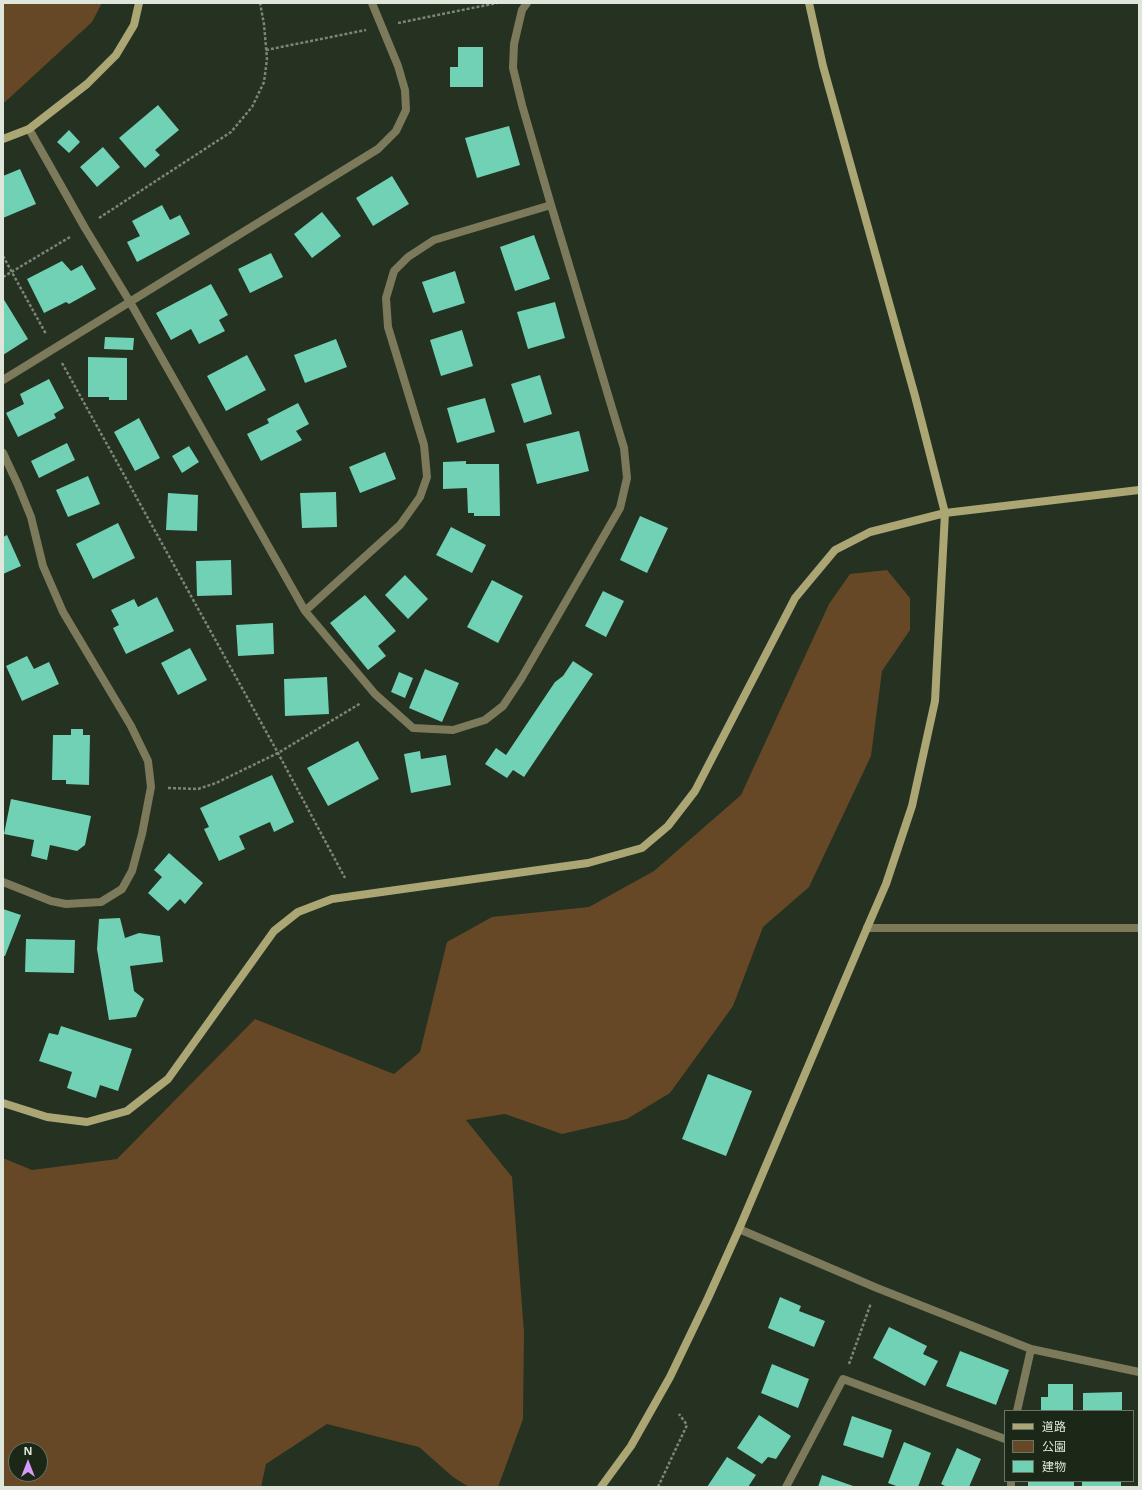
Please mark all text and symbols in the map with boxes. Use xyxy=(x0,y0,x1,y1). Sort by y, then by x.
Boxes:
legend xyxy=(1004,1410,1134,1482)
text: 道路 xyxy=(1042,1418,1066,1435)
text: 公園 xyxy=(1042,1438,1066,1455)
north arrow xyxy=(8,1442,48,1482)
text: N xyxy=(24,1443,32,1458)
text: 建物 xyxy=(1042,1458,1066,1475)

